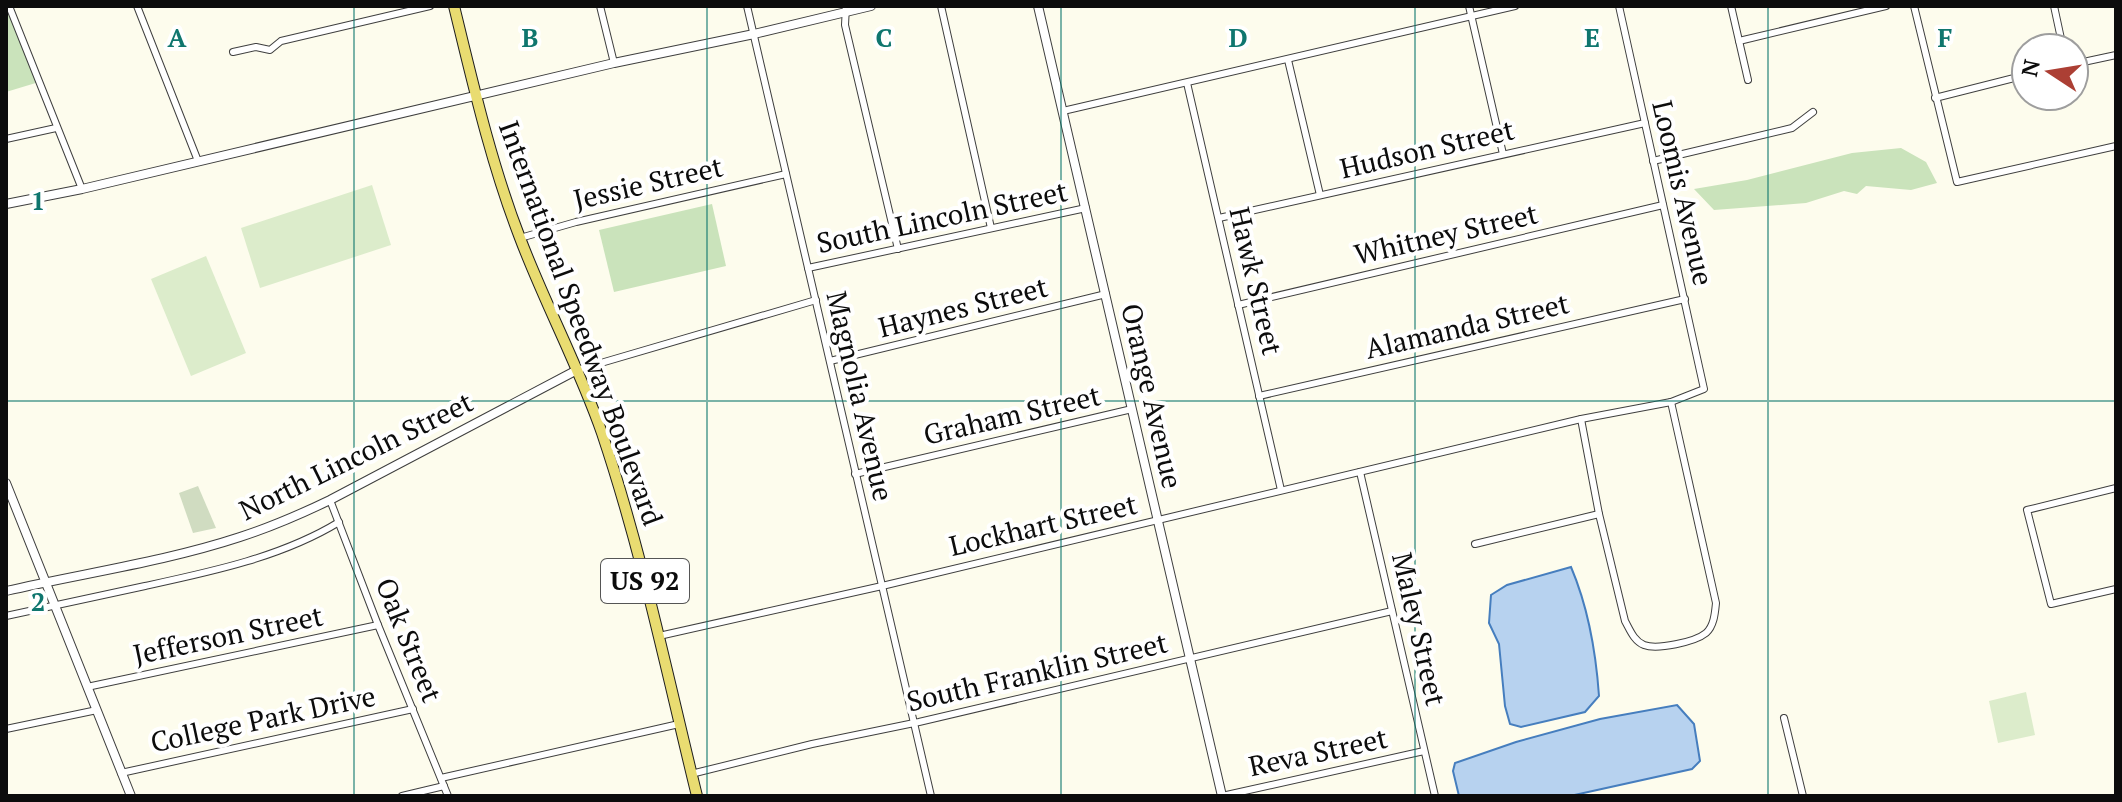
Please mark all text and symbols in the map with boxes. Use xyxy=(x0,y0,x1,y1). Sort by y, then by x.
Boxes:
text: A xyxy=(168,20,187,54)
text: B xyxy=(522,20,538,54)
text: C xyxy=(876,20,892,54)
text: D xyxy=(1228,20,1248,54)
text: E xyxy=(1584,20,1600,54)
text: F xyxy=(1938,20,1953,54)
north arrow xyxy=(2010,32,2090,112)
text: N xyxy=(2014,56,2046,79)
street label: Loomis Avenue xyxy=(1644,97,1723,289)
street label: Hudson Street xyxy=(1336,110,1518,187)
street label: International Speedway Boulevard xyxy=(491,115,672,530)
street label: Jessie Street xyxy=(570,147,727,218)
street label: South Lincoln Street xyxy=(813,172,1071,261)
text: 1 xyxy=(31,183,45,217)
street label: Whitney Street xyxy=(1350,194,1542,273)
street label: Hawk Street xyxy=(1221,203,1292,359)
street label: Haynes Street xyxy=(874,267,1052,345)
street label: Alamanda Street xyxy=(1361,284,1573,367)
street label: Magnolia Avenue xyxy=(818,287,903,504)
street label: Orange Avenue xyxy=(1113,300,1192,492)
street label: Graham Street xyxy=(920,376,1105,453)
street label: North Lincoln Street xyxy=(233,383,479,528)
street label: Lockhart Street xyxy=(945,485,1141,564)
street label: Maley Street xyxy=(1384,549,1455,710)
road number: US 92 xyxy=(601,559,689,603)
street label: Oak Street xyxy=(368,572,451,708)
text: 2 xyxy=(31,584,45,618)
street label: Jefferson Street xyxy=(130,596,327,673)
street label: South Franklin Street xyxy=(903,623,1171,720)
street label: College Park Drive xyxy=(147,677,379,760)
street label: Reva Street xyxy=(1245,719,1391,784)

